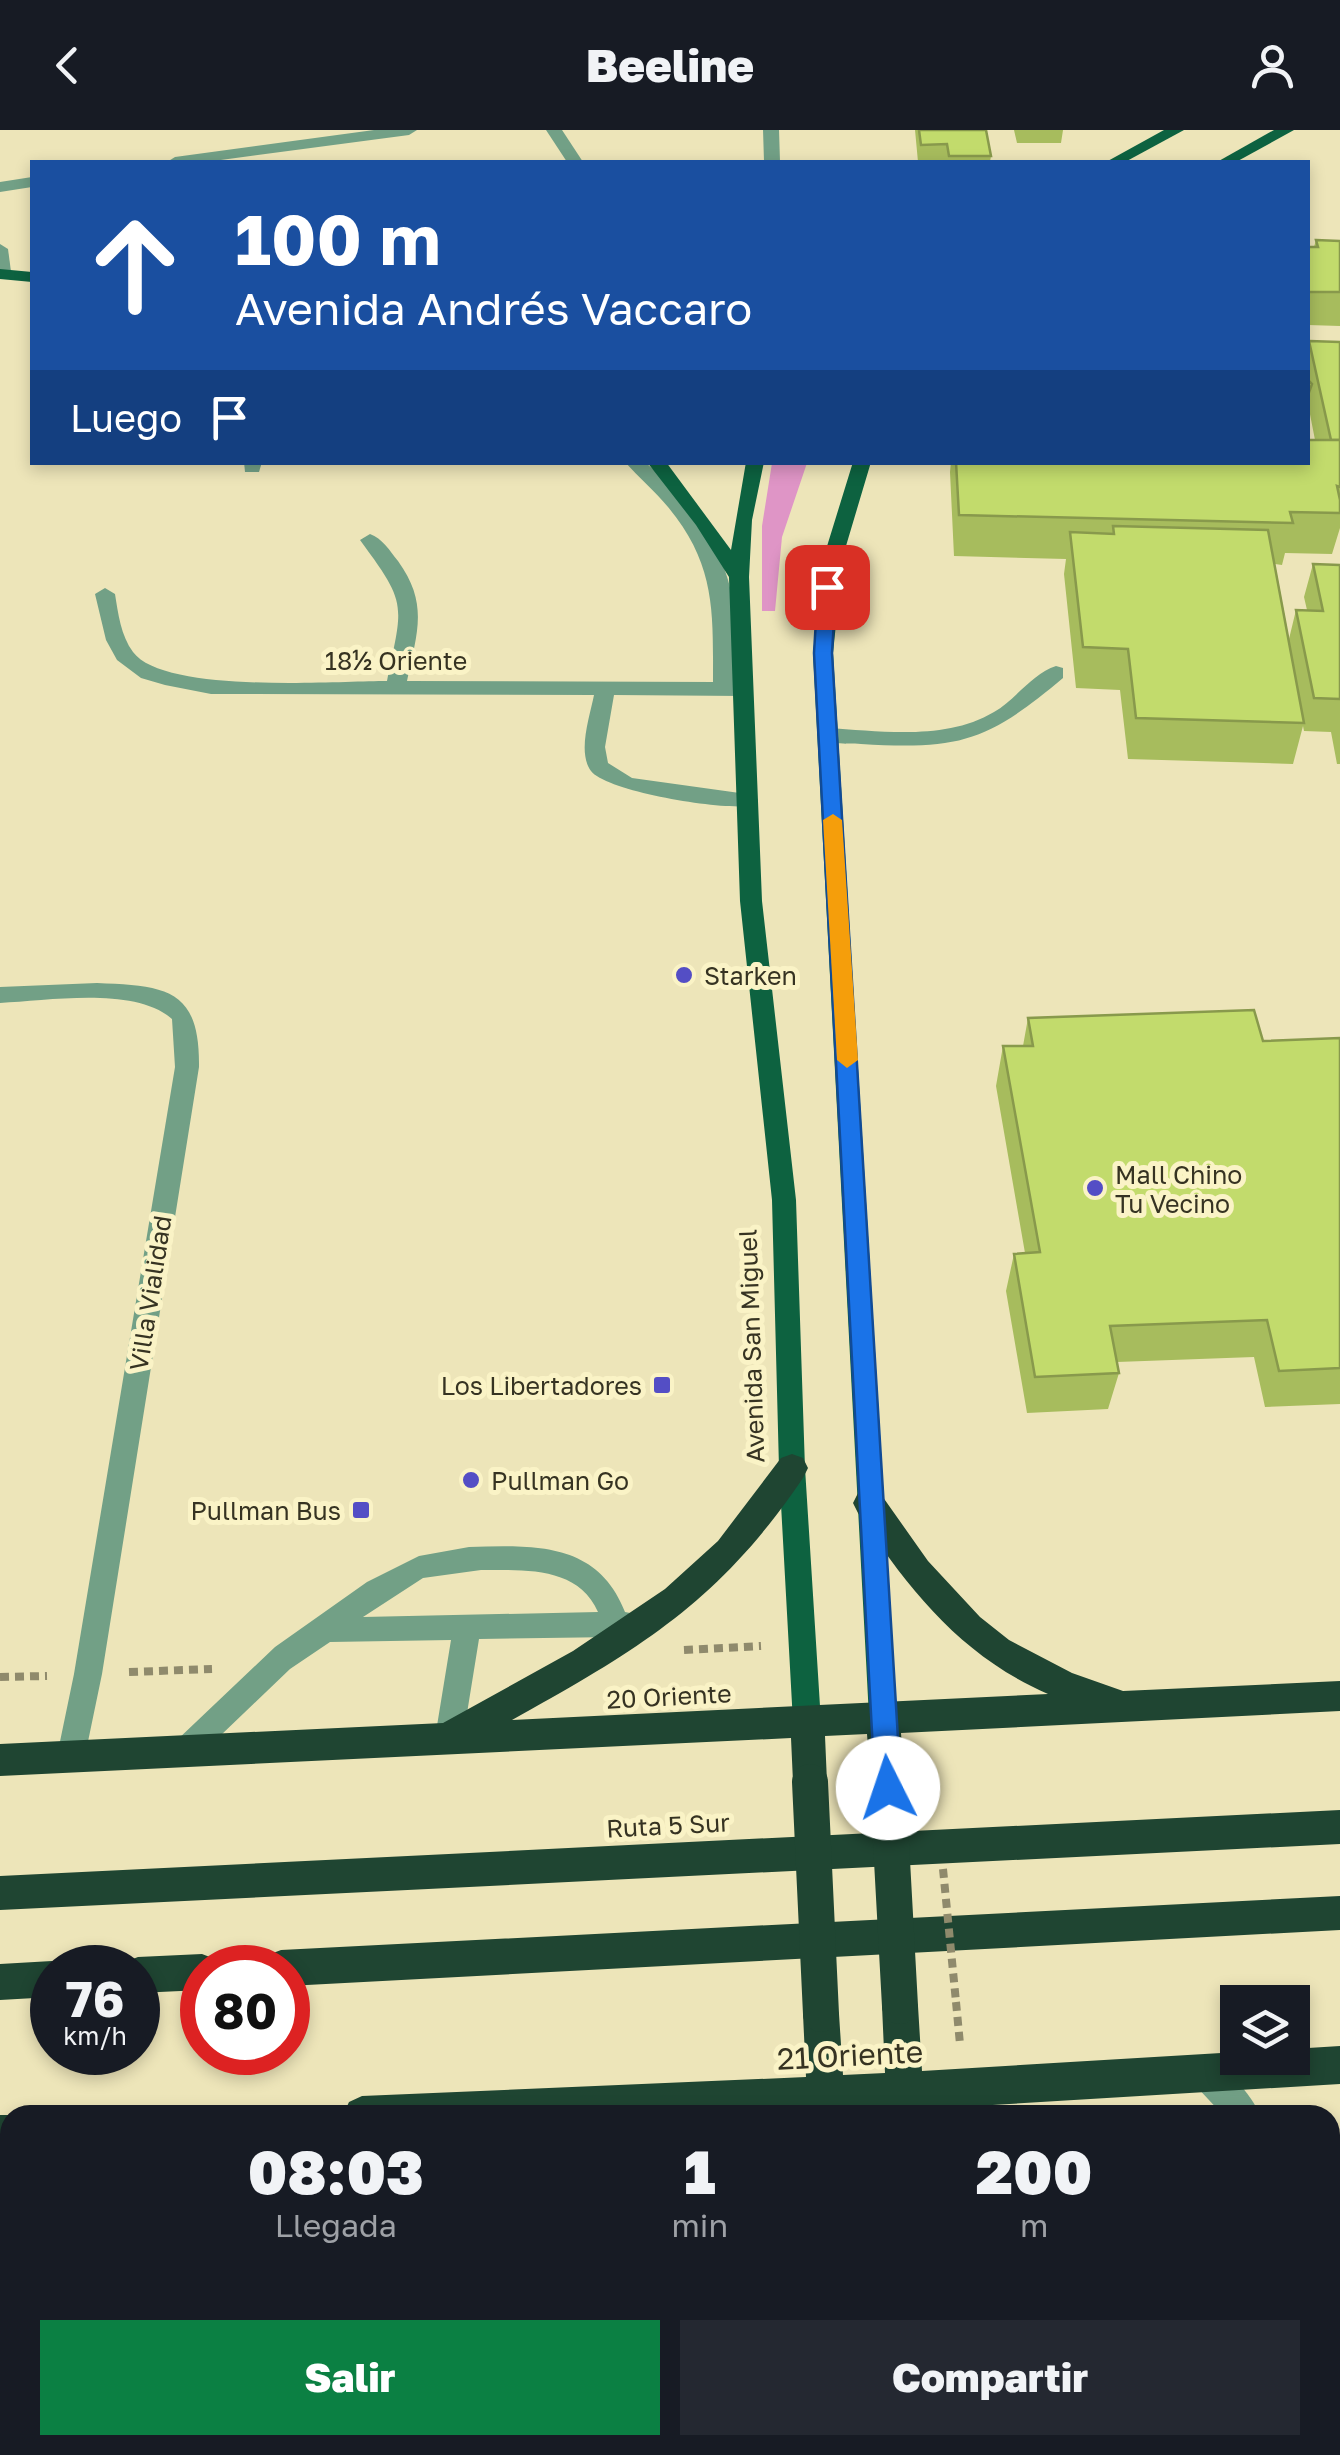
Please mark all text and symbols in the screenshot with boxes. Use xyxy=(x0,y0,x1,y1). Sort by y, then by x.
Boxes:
icon: back xyxy=(40,38,95,93)
text: Beeline xyxy=(586,38,754,92)
icon: person xyxy=(1245,38,1300,93)
text: 100 m xyxy=(235,196,441,280)
icon: ahead xyxy=(70,200,200,330)
text: Avenida Andrés Vaccaro xyxy=(235,281,752,335)
icon: arrive xyxy=(202,390,257,445)
text: Luego xyxy=(70,395,182,440)
pin xyxy=(785,545,870,630)
icon: arrive xyxy=(800,560,855,615)
street label: 18½ Oriente xyxy=(325,645,467,676)
place label: Starken xyxy=(704,960,797,991)
marker: Starken xyxy=(673,964,695,986)
place label: Mall Chino Tu Vecino xyxy=(1115,1159,1242,1219)
marker: Mall Chino Tu Vecino xyxy=(1084,1177,1106,1199)
street label: Villa Vialidad xyxy=(122,1213,178,1373)
street label: Avenida San Miguel xyxy=(731,1229,771,1463)
place label: Los Libertadores xyxy=(441,1370,642,1401)
marker: Los Libertadores xyxy=(651,1374,673,1396)
place label: Pullman Go xyxy=(491,1465,629,1496)
marker: Pullman Go xyxy=(460,1469,482,1491)
place label: Pullman Bus xyxy=(190,1495,341,1526)
marker: Pullman Bus xyxy=(350,1499,372,1521)
street label: 20 Oriente xyxy=(606,1677,732,1715)
position arrow xyxy=(836,1736,940,1840)
street label: Ruta 5 Sur xyxy=(605,1806,731,1844)
speed limit sign: 80 xyxy=(180,1945,310,2075)
text: 76 xyxy=(65,1968,124,2028)
map controls xyxy=(1220,1985,1310,2075)
button: layers xyxy=(1220,1985,1310,2075)
text: km/h xyxy=(63,2020,127,2051)
street label: 21 Oriente xyxy=(776,2033,924,2077)
text: 08:03 xyxy=(248,2135,424,2207)
text: 1 xyxy=(684,2135,716,2207)
text: 200 xyxy=(976,2135,1092,2207)
text: Llegada xyxy=(275,2206,397,2244)
text: min xyxy=(672,2206,728,2244)
text: m xyxy=(1020,2206,1048,2244)
button: Salir xyxy=(40,2320,660,2435)
button: Compartir xyxy=(680,2320,1300,2435)

